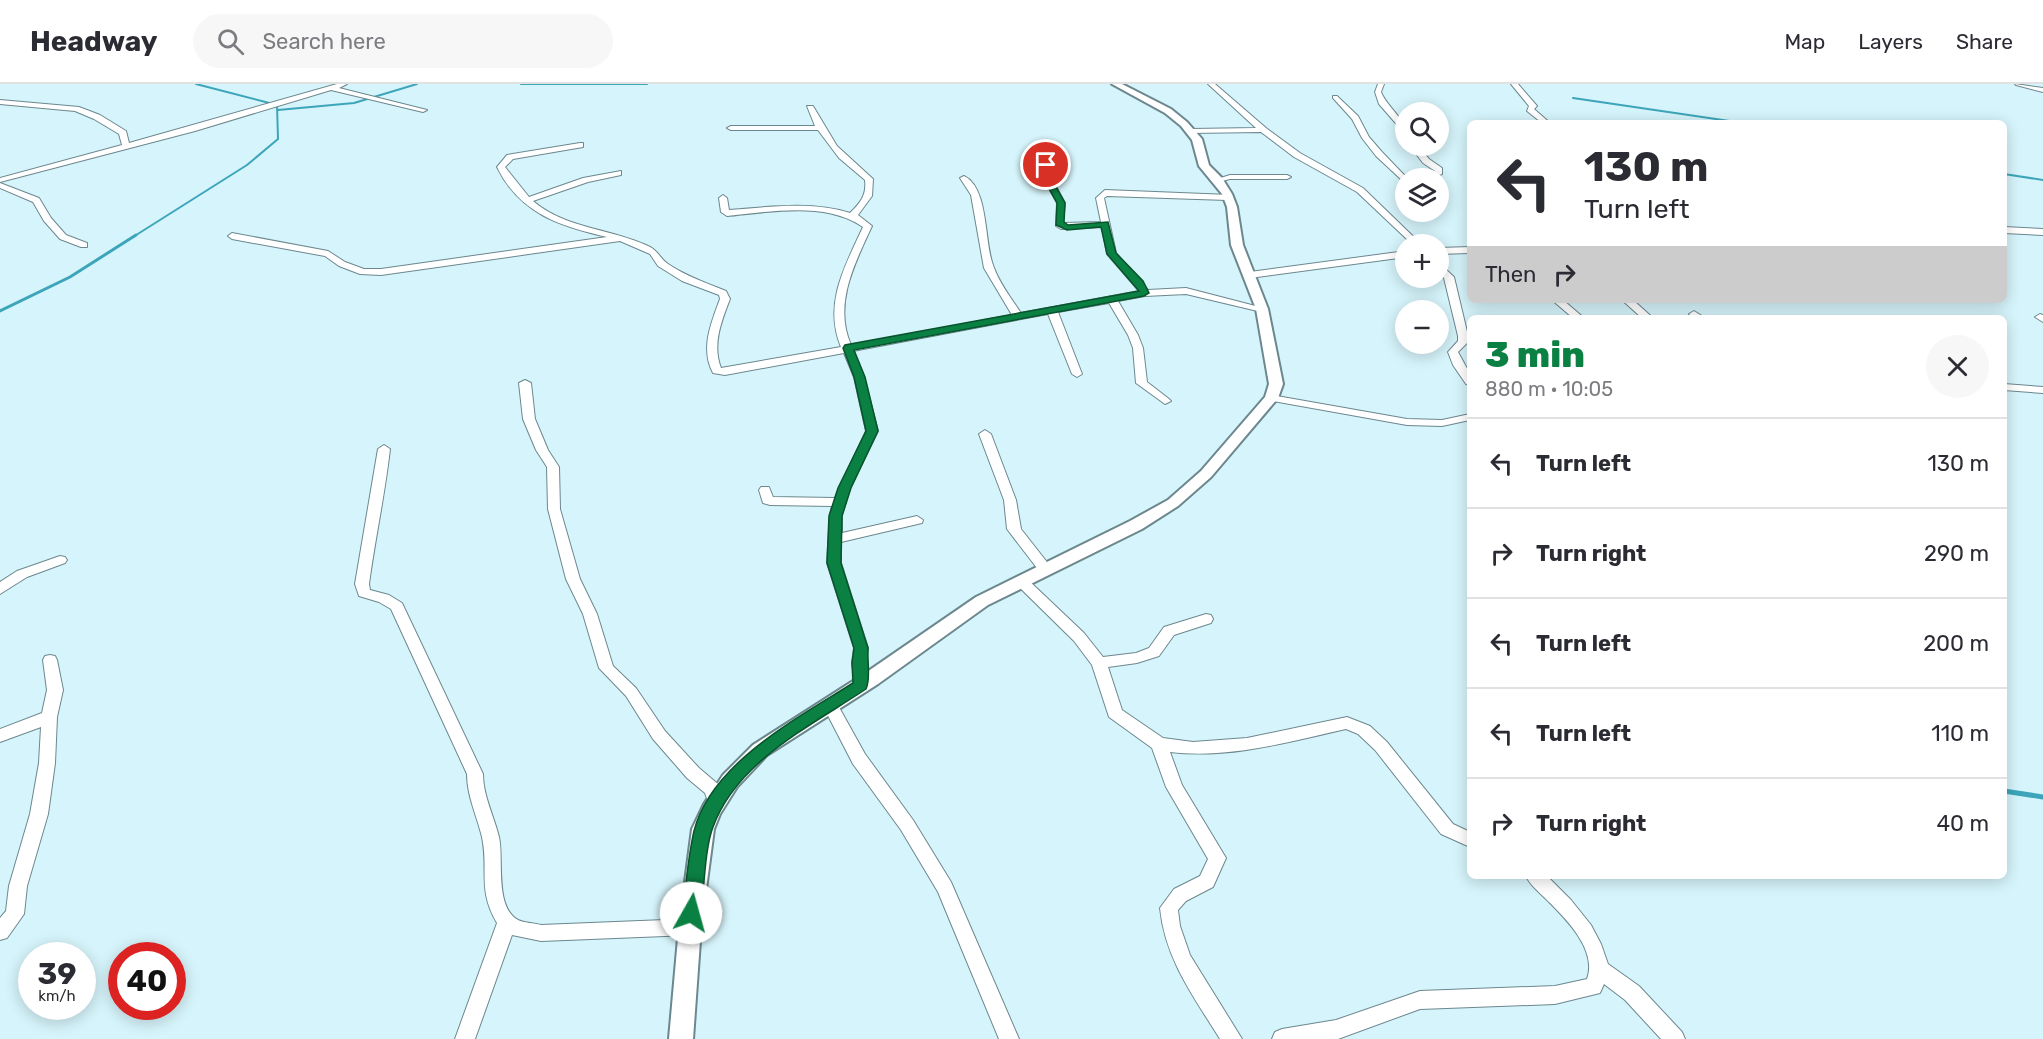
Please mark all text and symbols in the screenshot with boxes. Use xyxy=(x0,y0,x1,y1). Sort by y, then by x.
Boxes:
search box xyxy=(193,14,613,68)
text: Headway xyxy=(30,25,157,58)
icon: search xyxy=(214,25,247,58)
text: Search here xyxy=(262,28,386,55)
text: Map xyxy=(1784,29,1825,54)
text: Layers xyxy=(1858,29,1923,54)
text: Share xyxy=(1956,29,2013,54)
map controls xyxy=(1395,102,1449,354)
button: search xyxy=(1395,102,1449,156)
pin xyxy=(1020,139,1071,190)
text: 130 m xyxy=(1584,142,1709,192)
icon: left xyxy=(1485,144,1563,222)
icon: arrive xyxy=(1029,148,1062,181)
button: layers xyxy=(1395,168,1449,222)
text: Turn left xyxy=(1584,193,1689,225)
button: + xyxy=(1395,234,1449,288)
icon: right xyxy=(1548,258,1581,291)
text: Then xyxy=(1485,261,1536,288)
button: − xyxy=(1395,300,1449,354)
text: 3 min xyxy=(1485,333,1585,376)
button: close xyxy=(1926,335,1989,398)
text: 880 m · 10:05 xyxy=(1485,377,1613,401)
icon: left xyxy=(1485,447,1518,480)
text: Turn left xyxy=(1536,450,1631,477)
text: 130 m xyxy=(1927,450,1989,477)
icon: right xyxy=(1485,537,1518,570)
text: Turn right xyxy=(1536,540,1646,567)
text: 290 m xyxy=(1924,540,1989,567)
icon: left xyxy=(1485,627,1518,660)
text: Turn left xyxy=(1536,630,1631,657)
text: 200 m xyxy=(1923,630,1989,657)
icon: left xyxy=(1485,717,1518,750)
text: Turn left xyxy=(1536,720,1631,747)
text: 110 m xyxy=(1931,720,1989,747)
icon: right xyxy=(1485,807,1518,840)
text: Turn right xyxy=(1536,810,1646,837)
text: 40 m xyxy=(1936,810,1989,837)
position arrow xyxy=(659,881,723,945)
speed limit sign: 40 xyxy=(108,942,186,1020)
text: 39 xyxy=(38,956,77,992)
text: km/h xyxy=(38,987,76,1005)

